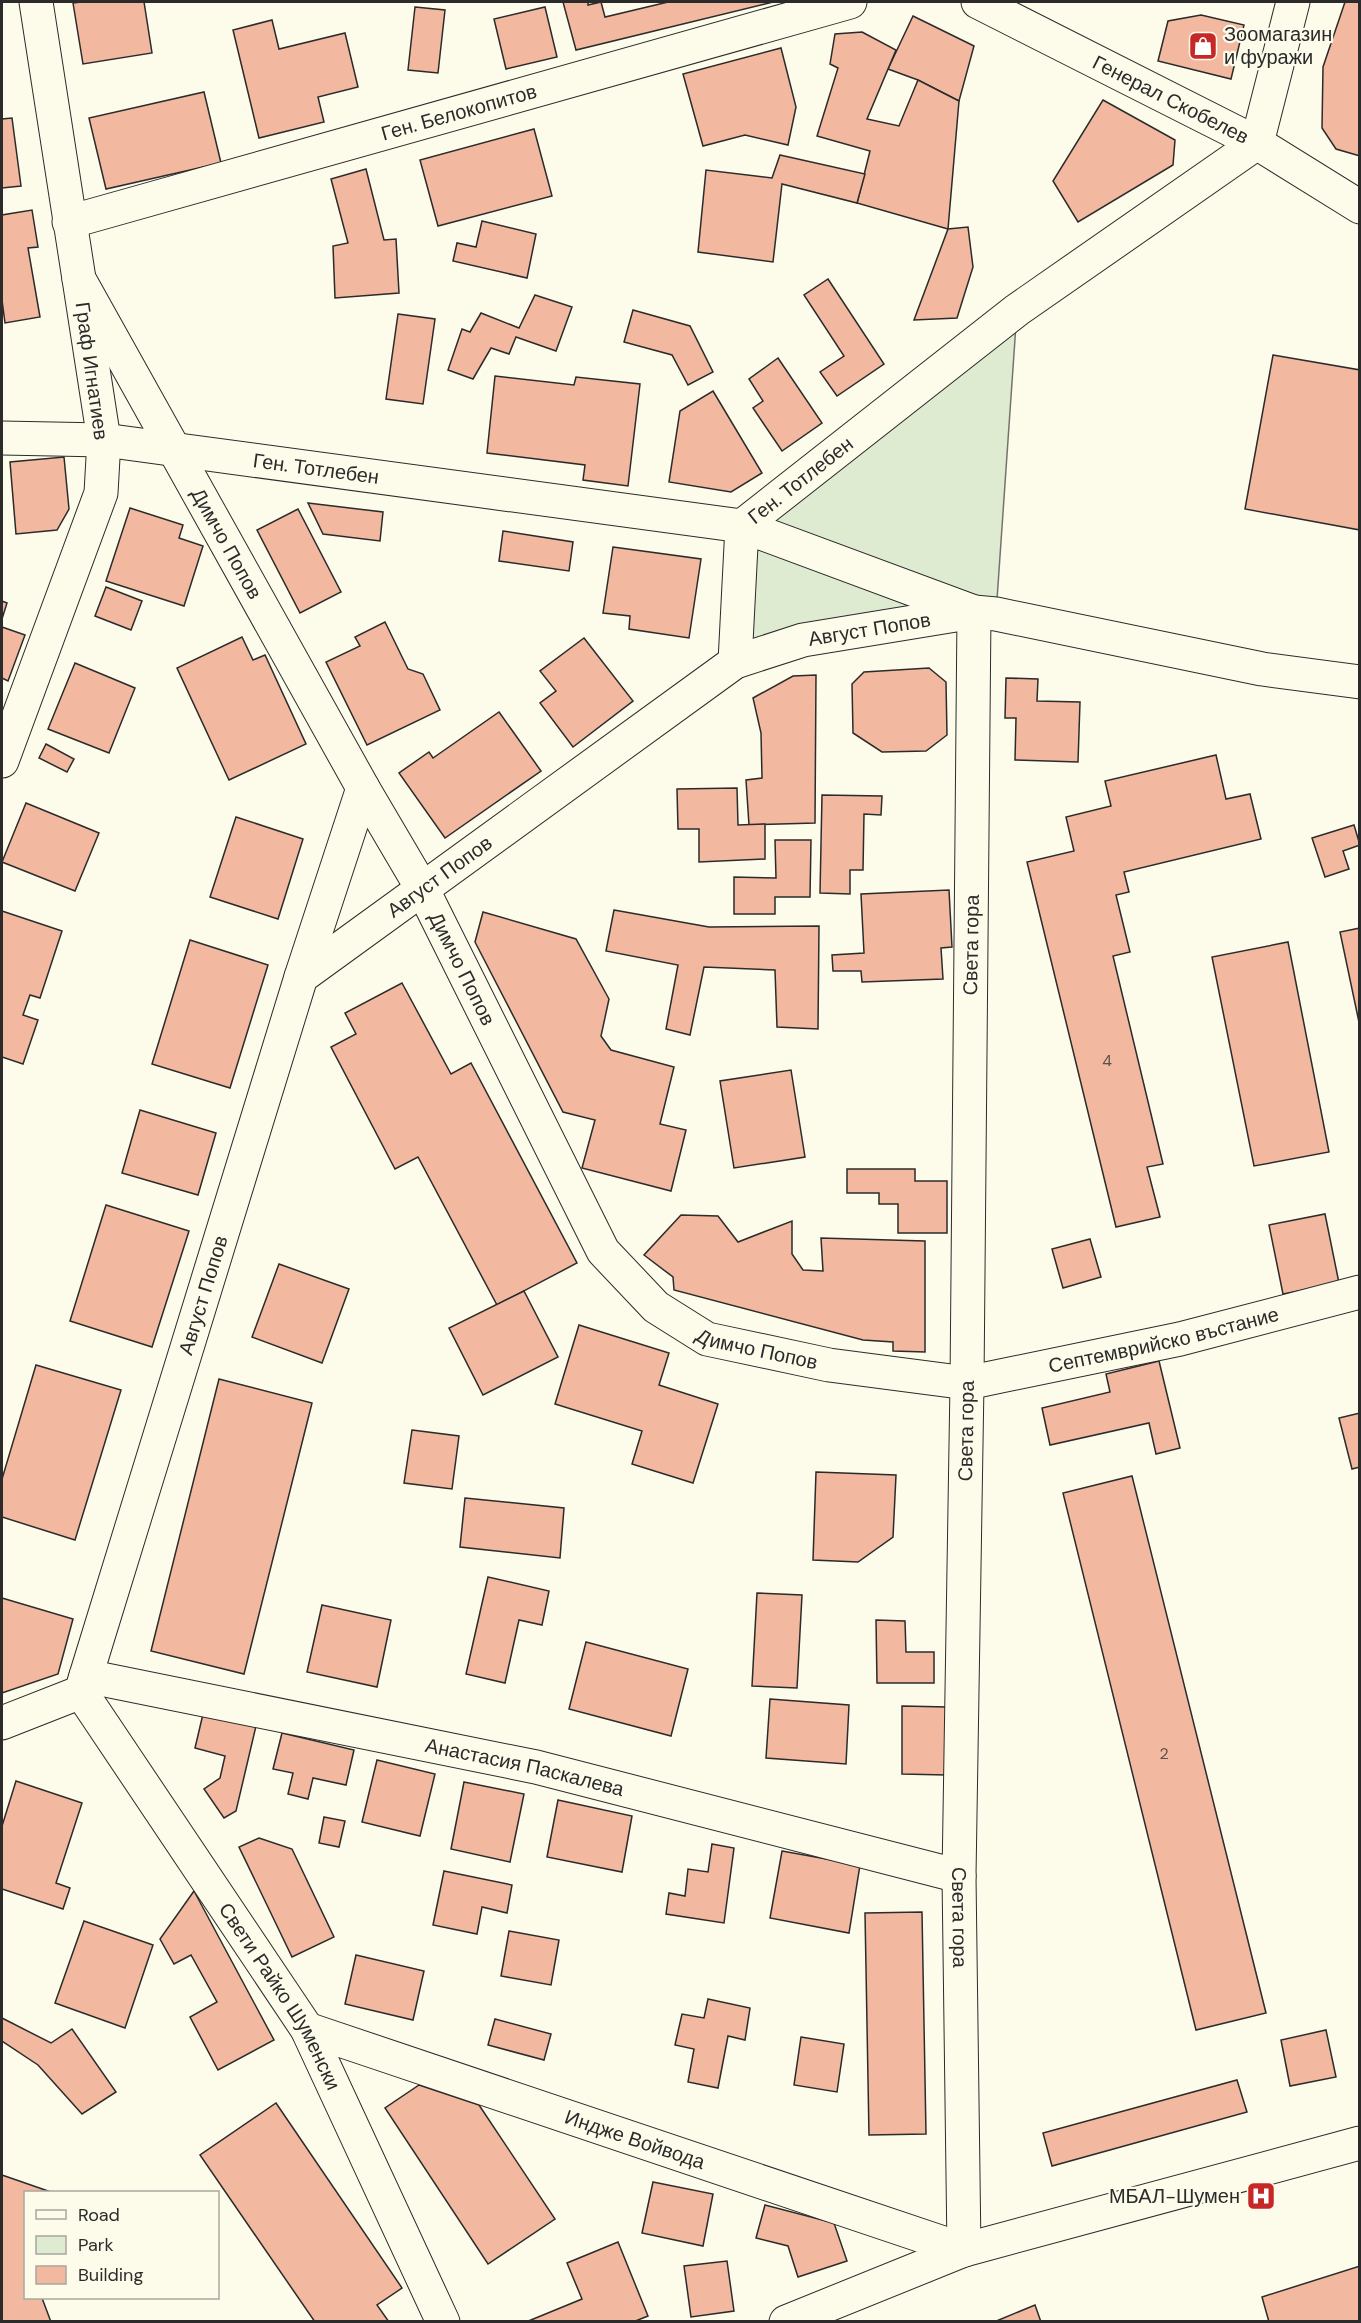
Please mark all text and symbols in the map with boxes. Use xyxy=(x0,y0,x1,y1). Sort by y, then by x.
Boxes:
place label: Зоомагазин и фуражи xyxy=(1224,21,1332,70)
shop icon: Зоомагазин и фуражи xyxy=(1187,30,1219,62)
street label: Генерал Скобелев xyxy=(1088,49,1253,150)
street label: Ген. Белокопитов xyxy=(378,78,540,146)
street label: Граф Игнатиев xyxy=(69,300,115,442)
street label: Ген. Тотлебен xyxy=(742,431,858,530)
street label: Ген. Тотлебен xyxy=(251,447,381,490)
street label: Димчо Попов xyxy=(185,483,268,604)
street label: Август Попов xyxy=(806,606,933,652)
street label: Август Попов xyxy=(382,830,497,923)
street label: Света гора xyxy=(957,893,985,996)
street label: Димчо Попов xyxy=(423,908,501,1030)
house number: 4 xyxy=(1102,1050,1112,1071)
street label: Август Попов xyxy=(172,1232,234,1358)
street label: Септемврийско въстание xyxy=(1046,1301,1281,1379)
street label: Димчо Попов xyxy=(691,1322,820,1375)
street label: Света гора xyxy=(952,1379,980,1482)
street label: Анастасия Паскалева xyxy=(423,1732,628,1802)
house number: 2 xyxy=(1159,1743,1169,1764)
street label: Света гора xyxy=(946,1867,973,1969)
street label: Свети Райко Шуменски xyxy=(213,1898,347,2094)
street label: Индже Войвода xyxy=(561,2104,709,2175)
hospital icon: МБАЛ-Шумен xyxy=(1245,2180,1277,2212)
place label: МБАЛ-Шумен xyxy=(1109,2183,1240,2209)
legend xyxy=(24,2191,219,2299)
text: Road xyxy=(78,2203,120,2227)
text: Park xyxy=(78,2233,114,2257)
text: Building xyxy=(78,2263,143,2287)

